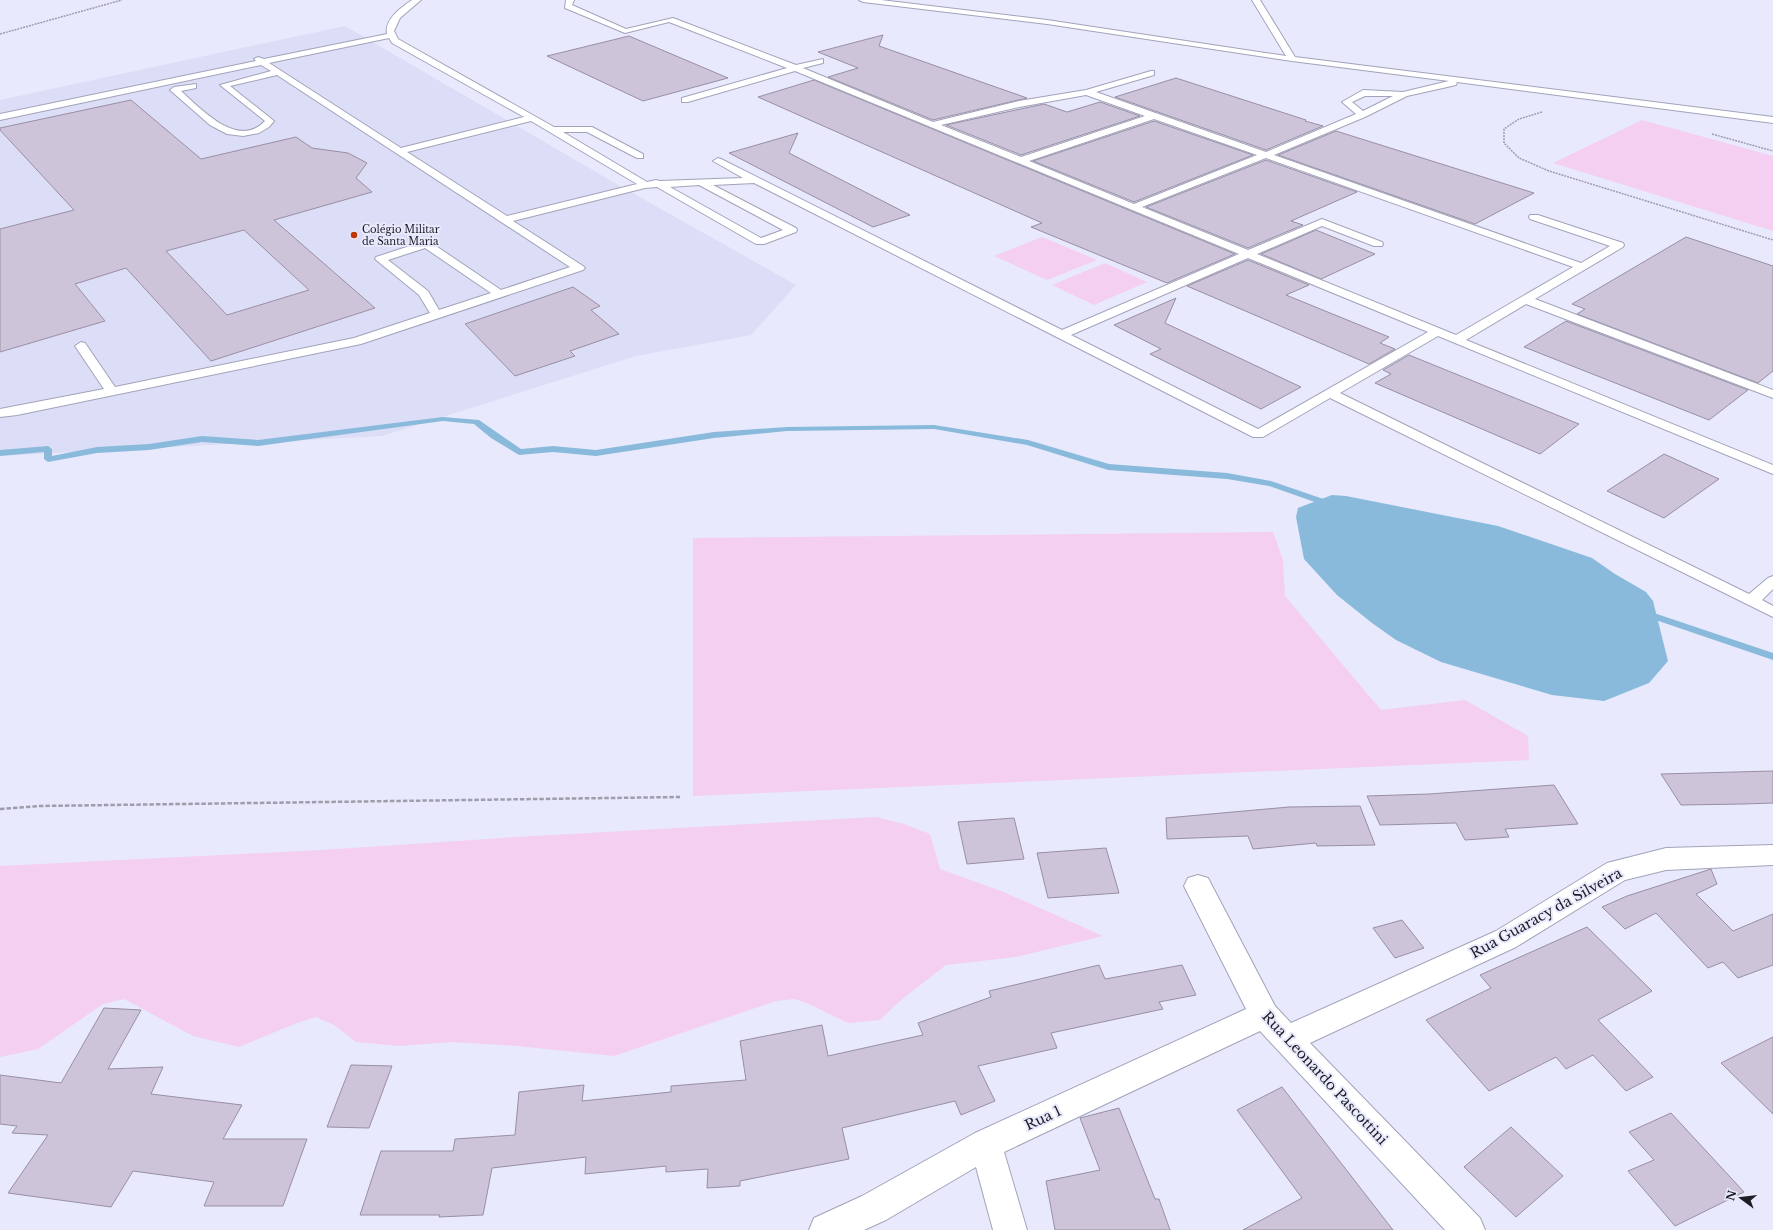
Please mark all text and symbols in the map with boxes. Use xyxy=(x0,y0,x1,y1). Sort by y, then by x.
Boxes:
place label: Colégio Militar de Santa Maria xyxy=(362,223,440,248)
marker: Colégio Militar de Santa Maria xyxy=(349,230,359,240)
street label: Rua Guaracy da Silveira xyxy=(1467,864,1625,962)
street label: Rua Leonardo Pascottini xyxy=(1258,1008,1392,1149)
street label: Rua 1 xyxy=(1022,1102,1064,1134)
north arrow xyxy=(1721,1178,1761,1218)
text: N xyxy=(1723,1188,1740,1202)

